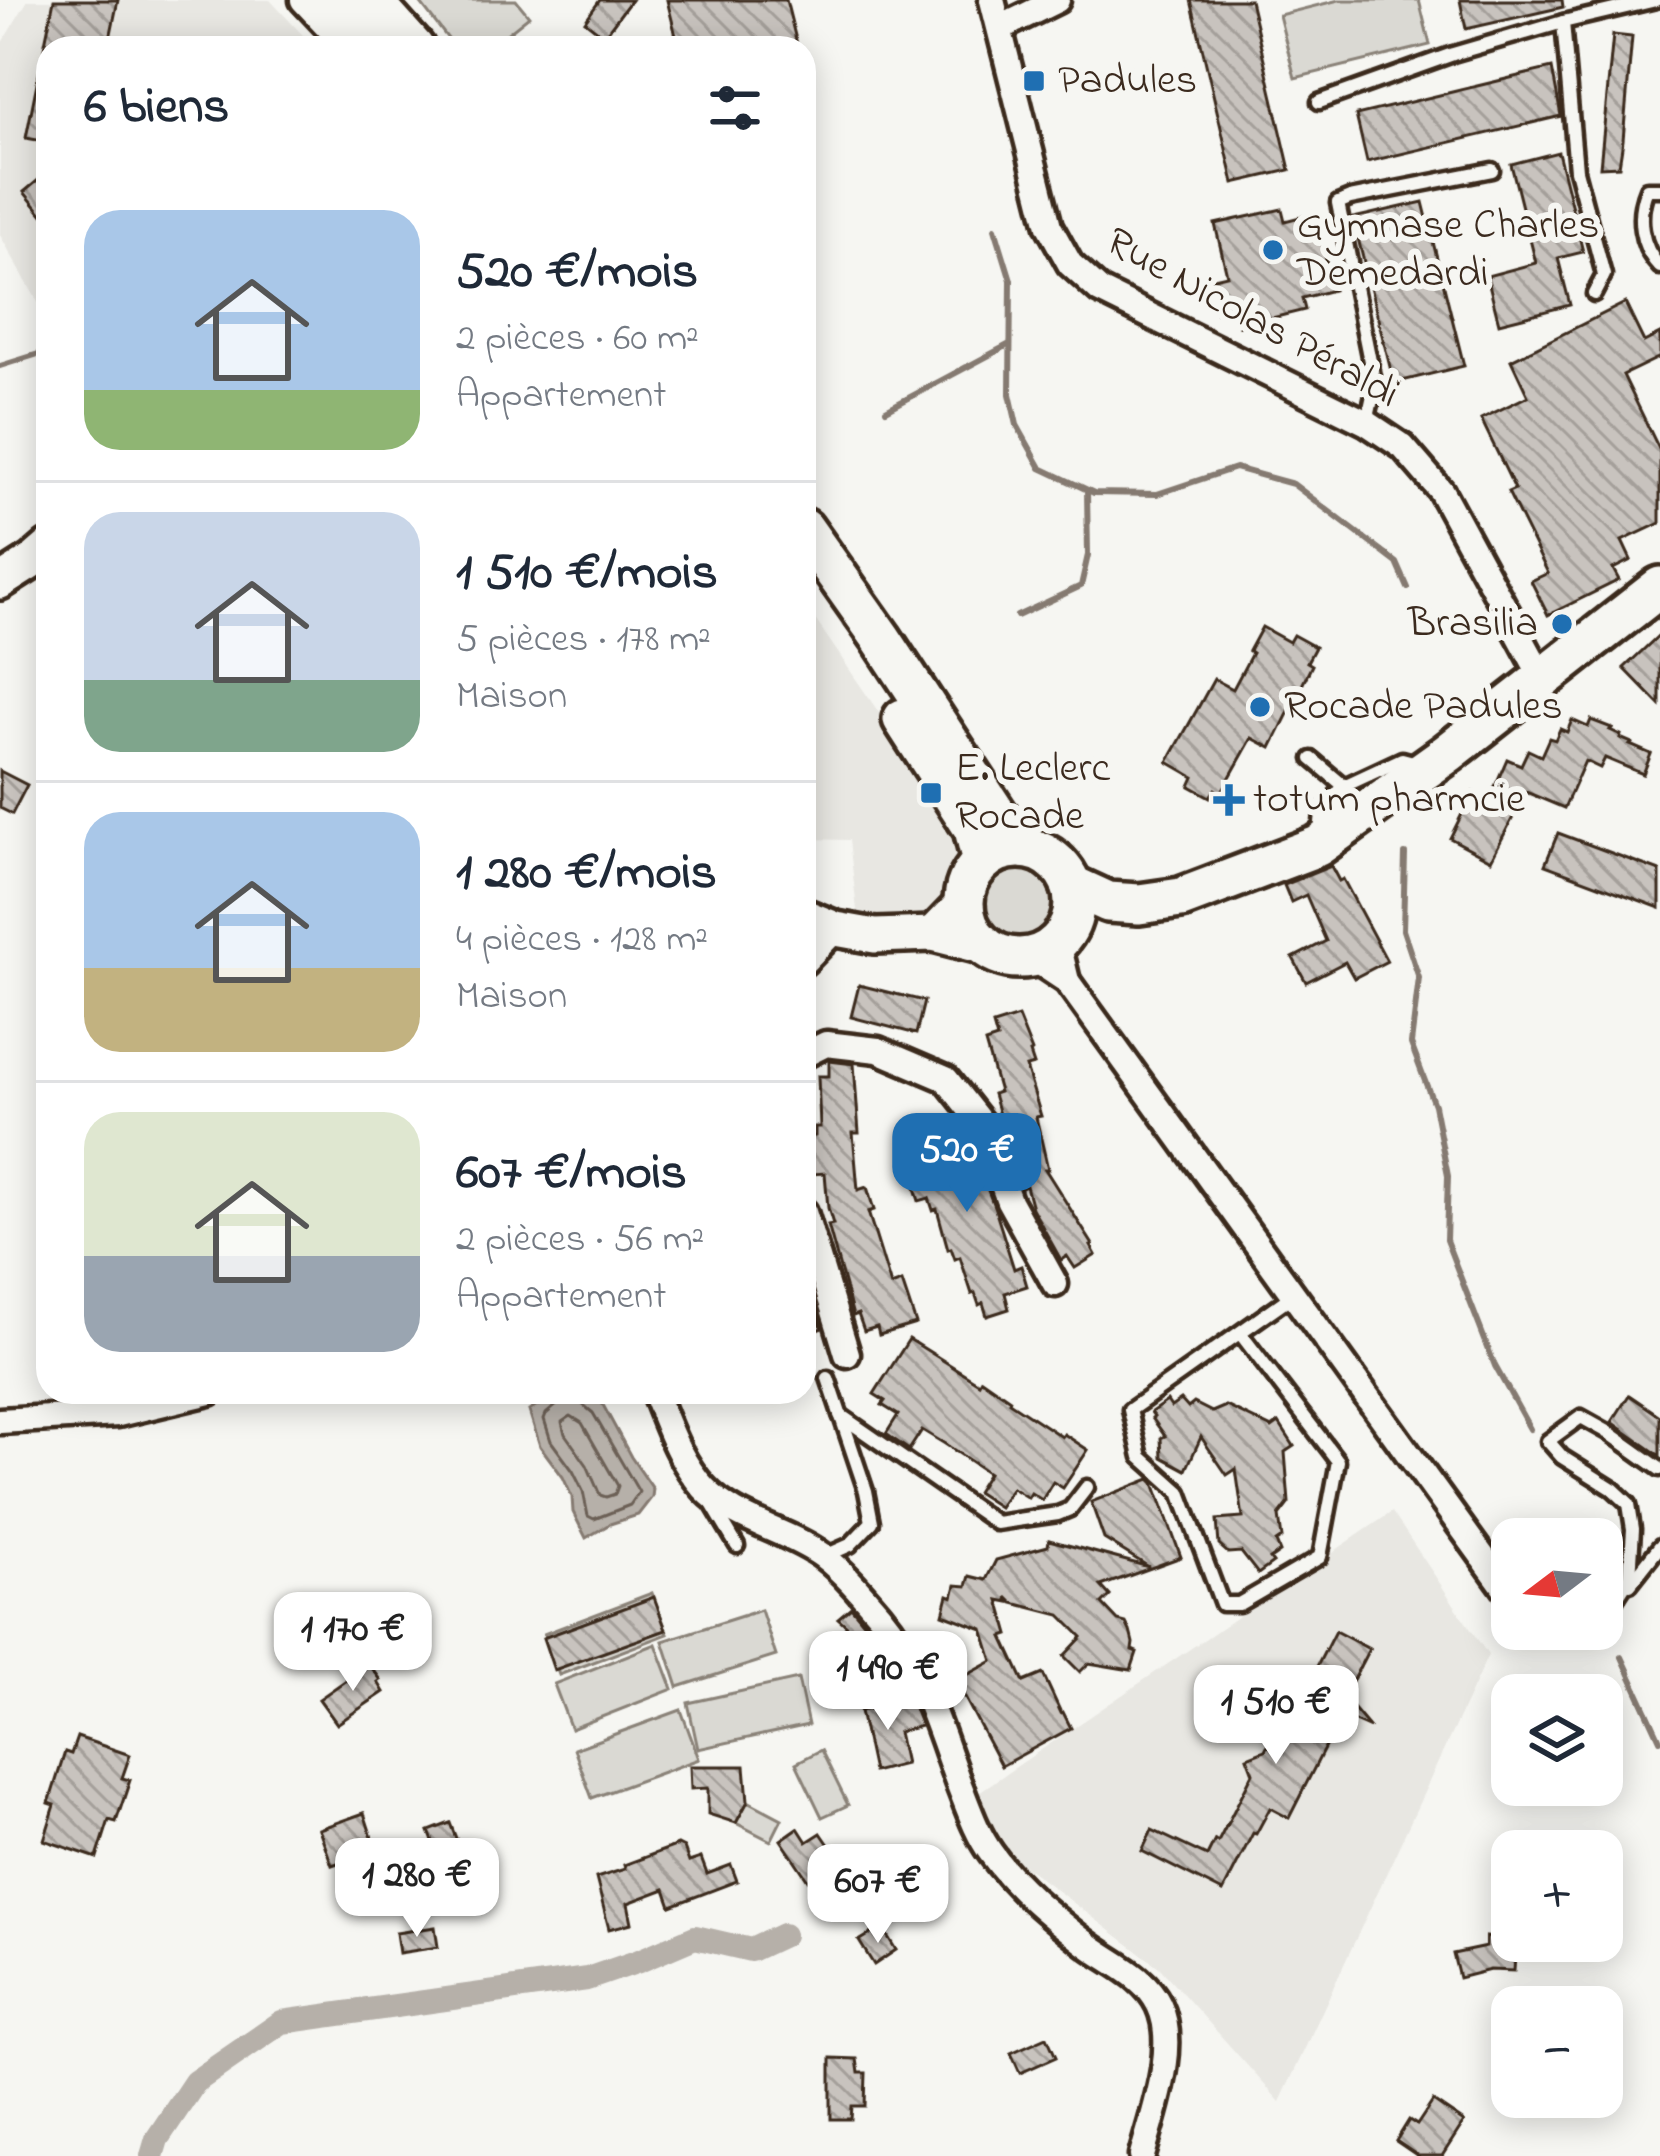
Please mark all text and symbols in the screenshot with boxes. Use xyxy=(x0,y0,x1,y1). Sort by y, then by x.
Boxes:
place label: Padules xyxy=(1058,51,1197,112)
marker: Padules xyxy=(1021,68,1047,94)
text: 6 biens xyxy=(84,71,229,146)
icon: filters xyxy=(702,75,768,141)
place label: Gymnase Charles Demedardi xyxy=(1296,196,1599,305)
street label: Rue Nicolas Péraldi xyxy=(1094,213,1410,425)
text: 520 €/mois xyxy=(456,236,698,311)
marker: Gymnase Charles Demedardi xyxy=(1260,237,1286,263)
icon: home xyxy=(180,258,324,402)
text: 2 pièces · 60 m² xyxy=(456,311,699,368)
text: Appartement xyxy=(456,368,666,425)
text: 1 510 €/mois xyxy=(456,537,718,612)
icon: home xyxy=(180,560,324,704)
place label: Brasilia xyxy=(1407,594,1538,655)
marker: Brasilia xyxy=(1549,611,1575,637)
text: 5 pièces · 178 m² xyxy=(456,612,711,669)
text: Maison xyxy=(456,669,567,726)
place label: Rocade Padules xyxy=(1284,677,1563,738)
marker: Rocade Padules xyxy=(1247,694,1273,720)
place label: E. Leclerc Rocade xyxy=(955,739,1110,848)
place label: totum pharmcie xyxy=(1253,770,1525,831)
marker: E. Leclerc Rocade xyxy=(918,780,944,806)
marker: totum pharmcie xyxy=(1216,787,1242,813)
text: 1 280 €/mois xyxy=(456,837,717,912)
icon: home xyxy=(180,860,324,1004)
text: 4 pièces · 128 m² xyxy=(456,912,708,969)
text: Maison xyxy=(456,969,567,1026)
pin: 520 € xyxy=(883,1113,1051,1215)
text: 520 € xyxy=(919,1123,1015,1180)
text: 607 €/mois xyxy=(456,1137,687,1212)
icon: home xyxy=(180,1160,324,1304)
text: 2 pièces · 56 m² xyxy=(456,1212,704,1269)
text: Appartement xyxy=(456,1269,666,1326)
north arrow xyxy=(1491,1518,1623,1650)
map controls xyxy=(1491,1518,1623,2118)
pin: 1 170 € xyxy=(242,1592,464,1694)
text: 1 170 € xyxy=(301,1602,405,1659)
pin: 1 490 € xyxy=(777,1631,999,1733)
text: 1 490 € xyxy=(836,1641,940,1698)
pin: 1 510 € xyxy=(1165,1665,1387,1767)
button: layers xyxy=(1491,1674,1623,1806)
text: 1 510 € xyxy=(1221,1675,1331,1732)
button: + xyxy=(1491,1830,1623,1962)
pin: 1 280 € xyxy=(306,1838,528,1940)
pin: 607 € xyxy=(794,1844,962,1946)
text: 1 280 € xyxy=(362,1848,472,1905)
text: 607 € xyxy=(834,1854,922,1911)
button: − xyxy=(1491,1986,1623,2118)

